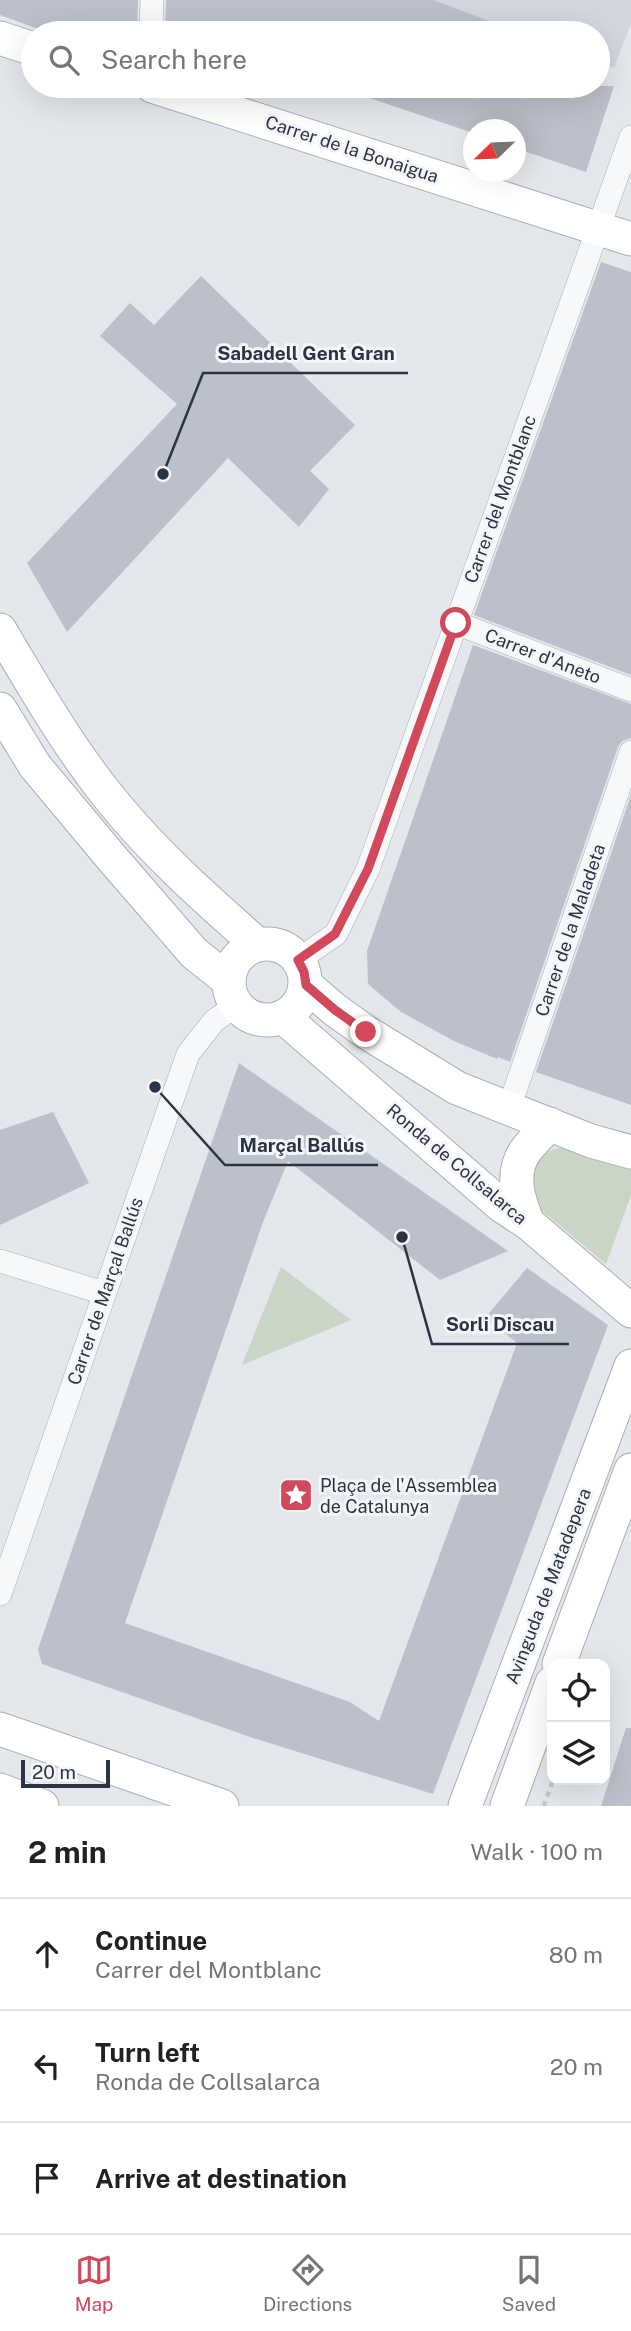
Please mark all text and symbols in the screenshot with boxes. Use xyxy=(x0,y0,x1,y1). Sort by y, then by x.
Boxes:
search box xyxy=(21,21,610,98)
icon: search xyxy=(45,41,83,79)
text: Search here xyxy=(101,44,247,75)
street label: Carrer de la Bonaigua xyxy=(263,111,441,187)
north arrow xyxy=(463,119,526,182)
callout: Sabadell Gent Gran xyxy=(203,333,408,373)
text: Sabadell Gent Gran xyxy=(217,342,395,364)
street label: Carrer del Montblanc xyxy=(460,412,540,586)
route start xyxy=(440,607,471,638)
street label: Carrer d'Aneto xyxy=(482,624,604,688)
street label: Carrer de la Maladeta xyxy=(531,841,609,1019)
route end xyxy=(350,1016,381,1047)
street label: Ronda de Collsalarca xyxy=(383,1099,531,1229)
callout: Marçal Ballús xyxy=(225,1125,378,1165)
text: Marçal Ballús xyxy=(240,1134,364,1156)
street label: Carrer de Marçal Ballús xyxy=(63,1195,147,1387)
callout: Sorli Discau xyxy=(432,1304,569,1344)
text: Sorli Discau xyxy=(446,1313,554,1335)
place label: Plaça de l'Assemblea de Catalunya xyxy=(320,1475,497,1517)
place icon: Plaça de l'Assemblea de Catalunya xyxy=(277,1476,315,1514)
street label: Avinguda de Matadepera xyxy=(501,1485,595,1687)
map controls xyxy=(547,1659,610,1785)
button: locate xyxy=(547,1659,610,1722)
button: layers xyxy=(547,1722,610,1785)
scale bar xyxy=(21,1757,110,1789)
text: 20 m xyxy=(32,1761,76,1783)
text: 2 min xyxy=(28,1834,107,1870)
text: Walk · 100 m xyxy=(470,1838,603,1865)
text: Continue xyxy=(95,1925,207,1956)
icon: ahead xyxy=(28,1935,66,1973)
text: 80 m xyxy=(549,1941,603,1968)
text: Carrer del Montblanc xyxy=(95,1956,322,1983)
text: Turn left xyxy=(95,2037,200,2068)
icon: left xyxy=(28,2047,66,2085)
text: 20 m xyxy=(550,2053,603,2080)
text: Ronda de Collsalarca xyxy=(95,2068,320,2095)
icon: arrive xyxy=(28,2159,66,2197)
text: Arrive at destination xyxy=(95,2163,347,2194)
tab: Map xyxy=(75,2251,113,2315)
tab: Directions xyxy=(263,2251,352,2315)
tab: Saved xyxy=(502,2251,556,2315)

